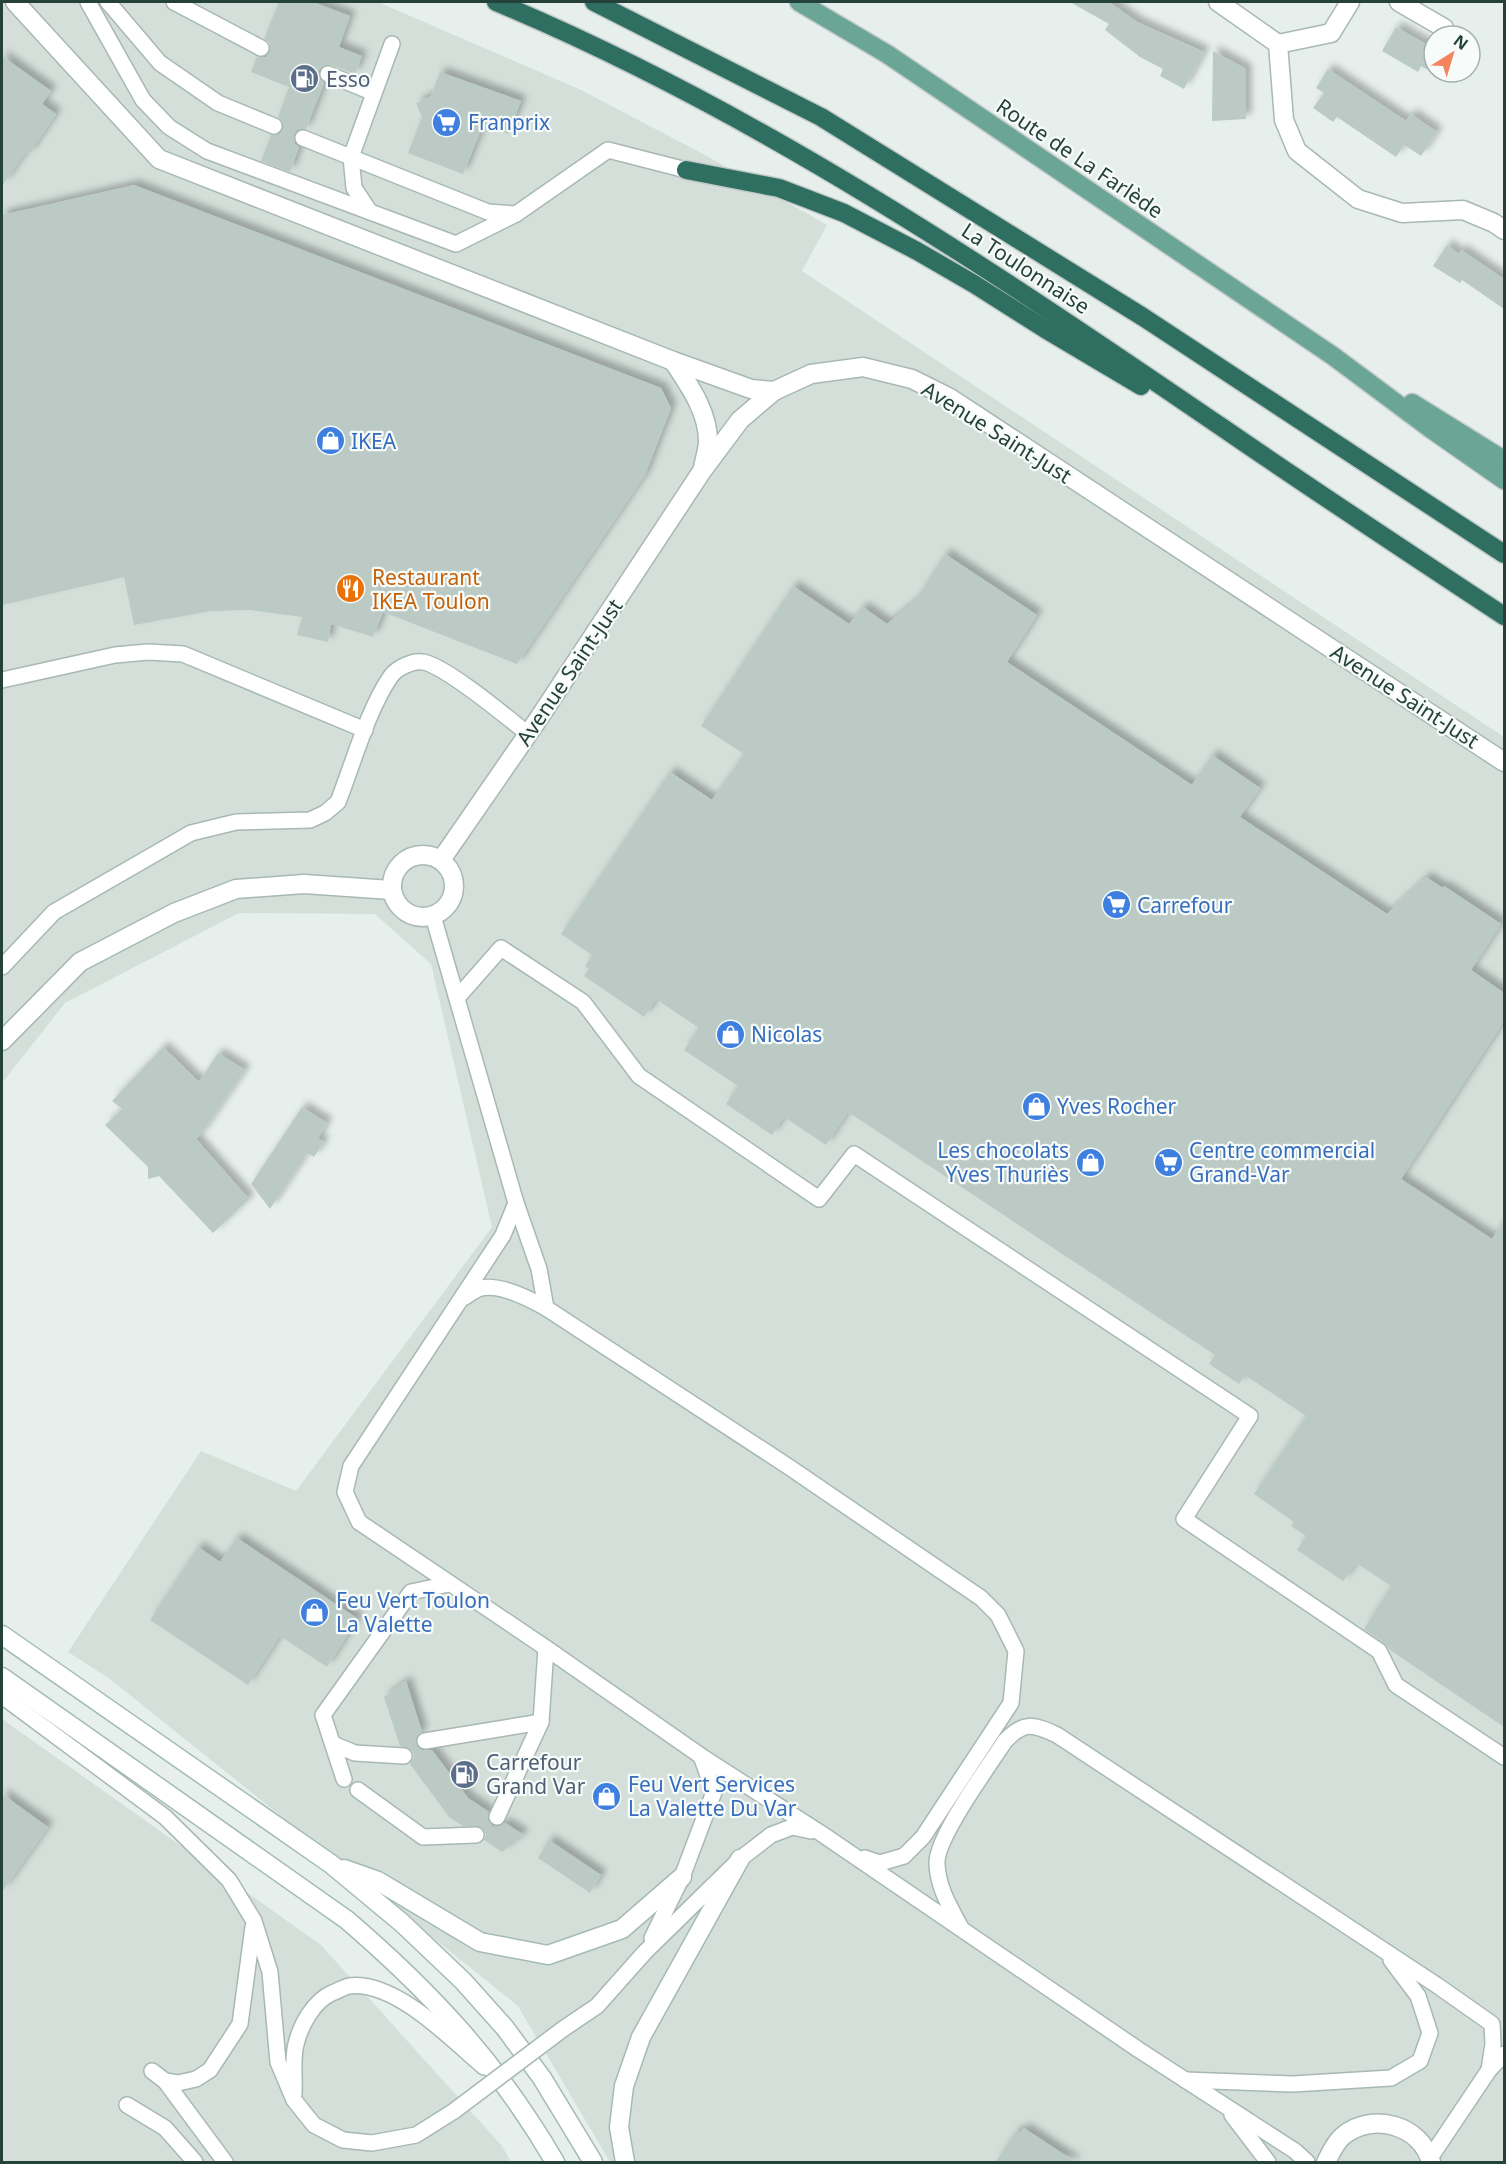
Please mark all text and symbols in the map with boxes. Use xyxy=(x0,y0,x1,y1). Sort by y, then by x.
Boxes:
north arrow xyxy=(1422,24,1482,84)
text: N xyxy=(1449,29,1473,55)
fuel station icon: Esso xyxy=(289,63,321,95)
place label: Esso xyxy=(326,65,371,93)
street label: Route de La Farlède xyxy=(991,92,1169,224)
supermarket icon: Franprix xyxy=(431,106,463,138)
place label: Franprix xyxy=(468,108,550,136)
street label: La Toulonnaise xyxy=(957,216,1095,320)
street label: Avenue Saint-Just xyxy=(917,375,1078,490)
shop icon: IKEA xyxy=(314,425,346,457)
place label: IKEA xyxy=(351,427,397,455)
place label: Restaurant IKEA Toulon xyxy=(372,563,490,615)
restaurant icon: Restaurant IKEA Toulon xyxy=(335,573,367,605)
street label: Avenue Saint-Just xyxy=(509,593,629,751)
street label: Avenue Saint-Just xyxy=(1325,638,1485,755)
supermarket icon: Carrefour xyxy=(1100,889,1132,921)
place label: Carrefour xyxy=(1137,891,1233,919)
shop icon: Nicolas xyxy=(714,1018,746,1050)
place label: Nicolas xyxy=(751,1020,822,1048)
shop icon: Yves Rocher xyxy=(1020,1090,1052,1122)
place label: Yves Rocher xyxy=(1057,1092,1177,1120)
place label: Les chocolats Yves Thuriès xyxy=(937,1136,1069,1188)
place label: Centre commercial Grand-Var xyxy=(1189,1136,1375,1188)
shop icon: Les chocolats Yves Thuriès xyxy=(1074,1146,1106,1178)
supermarket icon: Centre commercial Grand-Var xyxy=(1152,1146,1184,1178)
place label: Feu Vert Toulon La Valette xyxy=(336,1586,490,1638)
shop icon: Feu Vert Toulon La Valette xyxy=(299,1596,331,1628)
place label: Carrefour Grand Var xyxy=(486,1748,586,1800)
fuel station icon: Carrefour Grand Var xyxy=(449,1758,481,1790)
place label: Feu Vert Services La Valette Du Var xyxy=(628,1770,797,1822)
shop icon: Feu Vert Services La Valette Du Var xyxy=(591,1780,623,1812)

